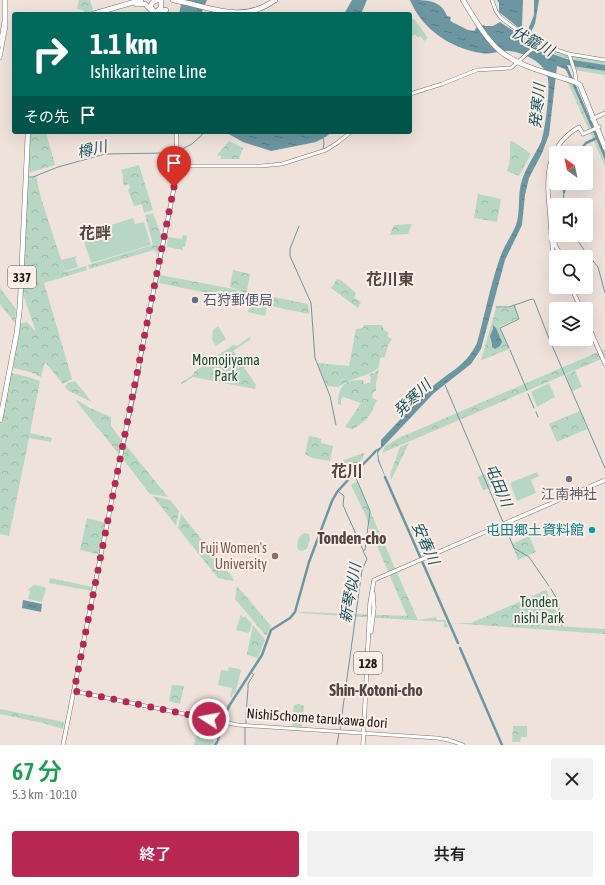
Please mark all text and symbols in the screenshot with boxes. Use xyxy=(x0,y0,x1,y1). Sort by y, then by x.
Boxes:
water label: 伏籠川 xyxy=(509,23,559,60)
icon: right xyxy=(24,28,76,80)
text: 1.1 km xyxy=(90,28,158,60)
text: Ishikari teine Line xyxy=(90,61,207,82)
water label: 発寒川 xyxy=(526,81,548,129)
icon: arrive xyxy=(77,104,99,126)
text: その先 xyxy=(24,108,69,125)
water label: 樽川 xyxy=(75,137,110,161)
pin xyxy=(157,146,191,187)
north arrow xyxy=(549,146,593,190)
map controls xyxy=(549,146,593,346)
icon: arrive xyxy=(163,152,185,174)
button: sound xyxy=(549,198,593,242)
district label: 花畔 xyxy=(79,224,111,242)
button: search xyxy=(549,250,593,294)
road number: 337 xyxy=(8,266,36,288)
district label: 花川東 xyxy=(366,270,414,288)
place label: 石狩郵便局 xyxy=(203,292,273,308)
marker: 石狩郵便局 xyxy=(190,295,200,305)
button: layers xyxy=(549,302,593,346)
park label: Momojiyama Park xyxy=(192,352,260,384)
water label: 発寒川 xyxy=(390,375,436,420)
water label: 屯田川 xyxy=(482,461,516,511)
district label: 花川 xyxy=(331,462,363,480)
marker: 江南神社 xyxy=(564,474,574,484)
place label: 江南神社 xyxy=(541,486,597,502)
water label: 安春川 xyxy=(409,519,444,569)
place label: 屯田郷土資料館 xyxy=(486,522,584,538)
marker: 屯田郷土資料館 xyxy=(587,525,597,535)
district label: Tonden-cho xyxy=(317,529,387,547)
place label: Fuji Women's University xyxy=(200,540,267,572)
marker: Fuji Women's University xyxy=(270,551,280,561)
water label: 新琴似川 xyxy=(336,560,364,624)
park label: Tonden nishi Park xyxy=(514,594,564,626)
road number: 128 xyxy=(354,652,382,674)
district label: Shin-Kotoni-cho xyxy=(329,681,423,699)
position arrow xyxy=(188,698,230,740)
street label: Nishi5chome tarukawa dori xyxy=(246,705,388,731)
text: 67 分 xyxy=(12,758,62,785)
button: close xyxy=(551,758,593,800)
text: 5.3 km · 10:10 xyxy=(12,787,77,802)
button: 終了 xyxy=(12,831,299,877)
button: 共有 xyxy=(307,831,593,877)

